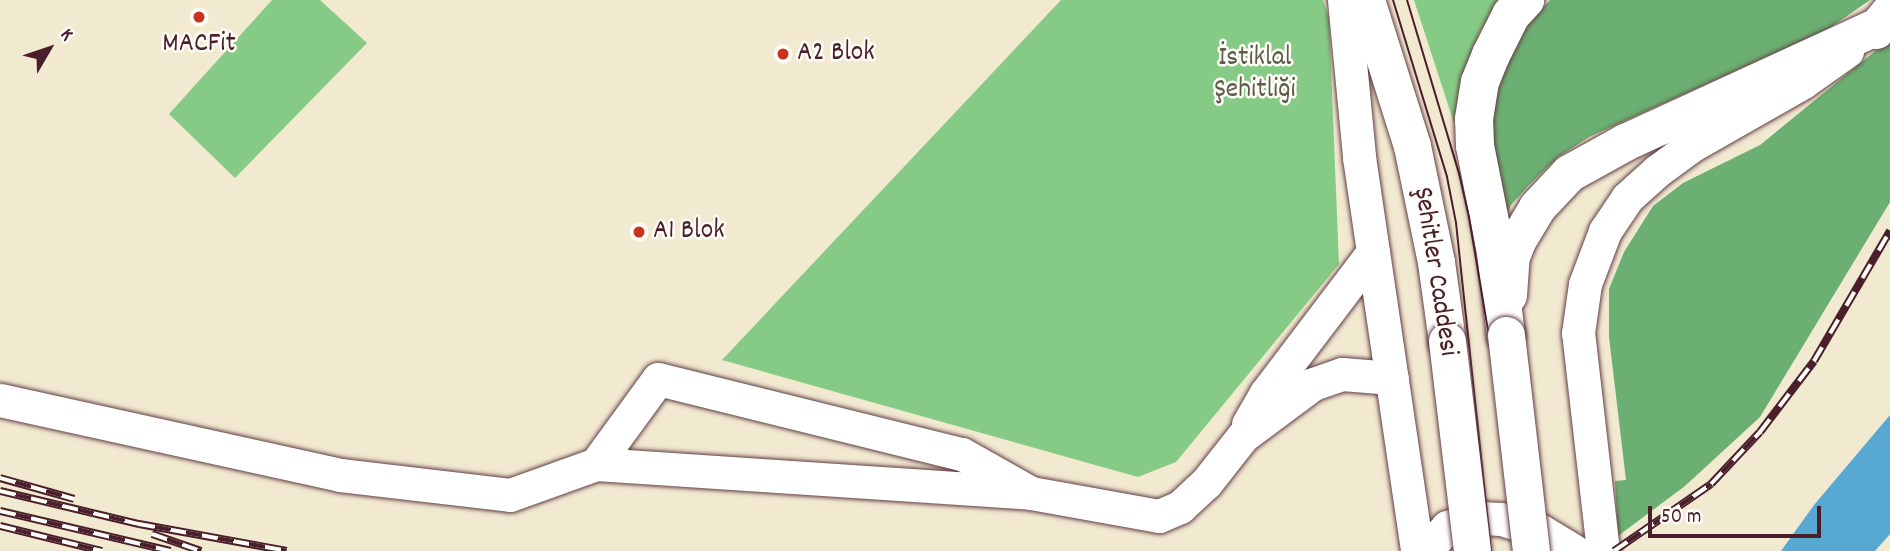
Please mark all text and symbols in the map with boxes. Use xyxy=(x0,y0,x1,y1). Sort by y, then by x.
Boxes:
marker: MACFit xyxy=(191,9,207,25)
north arrow xyxy=(14,14,84,84)
text: K xyxy=(52,24,79,47)
place label: MACFit xyxy=(162,28,236,62)
place label: A2 Blok xyxy=(797,37,875,71)
park label: İstiklal Şehitliği xyxy=(1214,42,1296,108)
marker: A2 Blok xyxy=(775,46,791,62)
street label: Şehitler Caddesi xyxy=(1404,185,1464,359)
place label: A1 Blok xyxy=(653,215,725,249)
marker: A1 Blok xyxy=(631,224,647,240)
scale bar xyxy=(1652,491,1825,536)
text: 50 m xyxy=(1661,503,1701,533)

